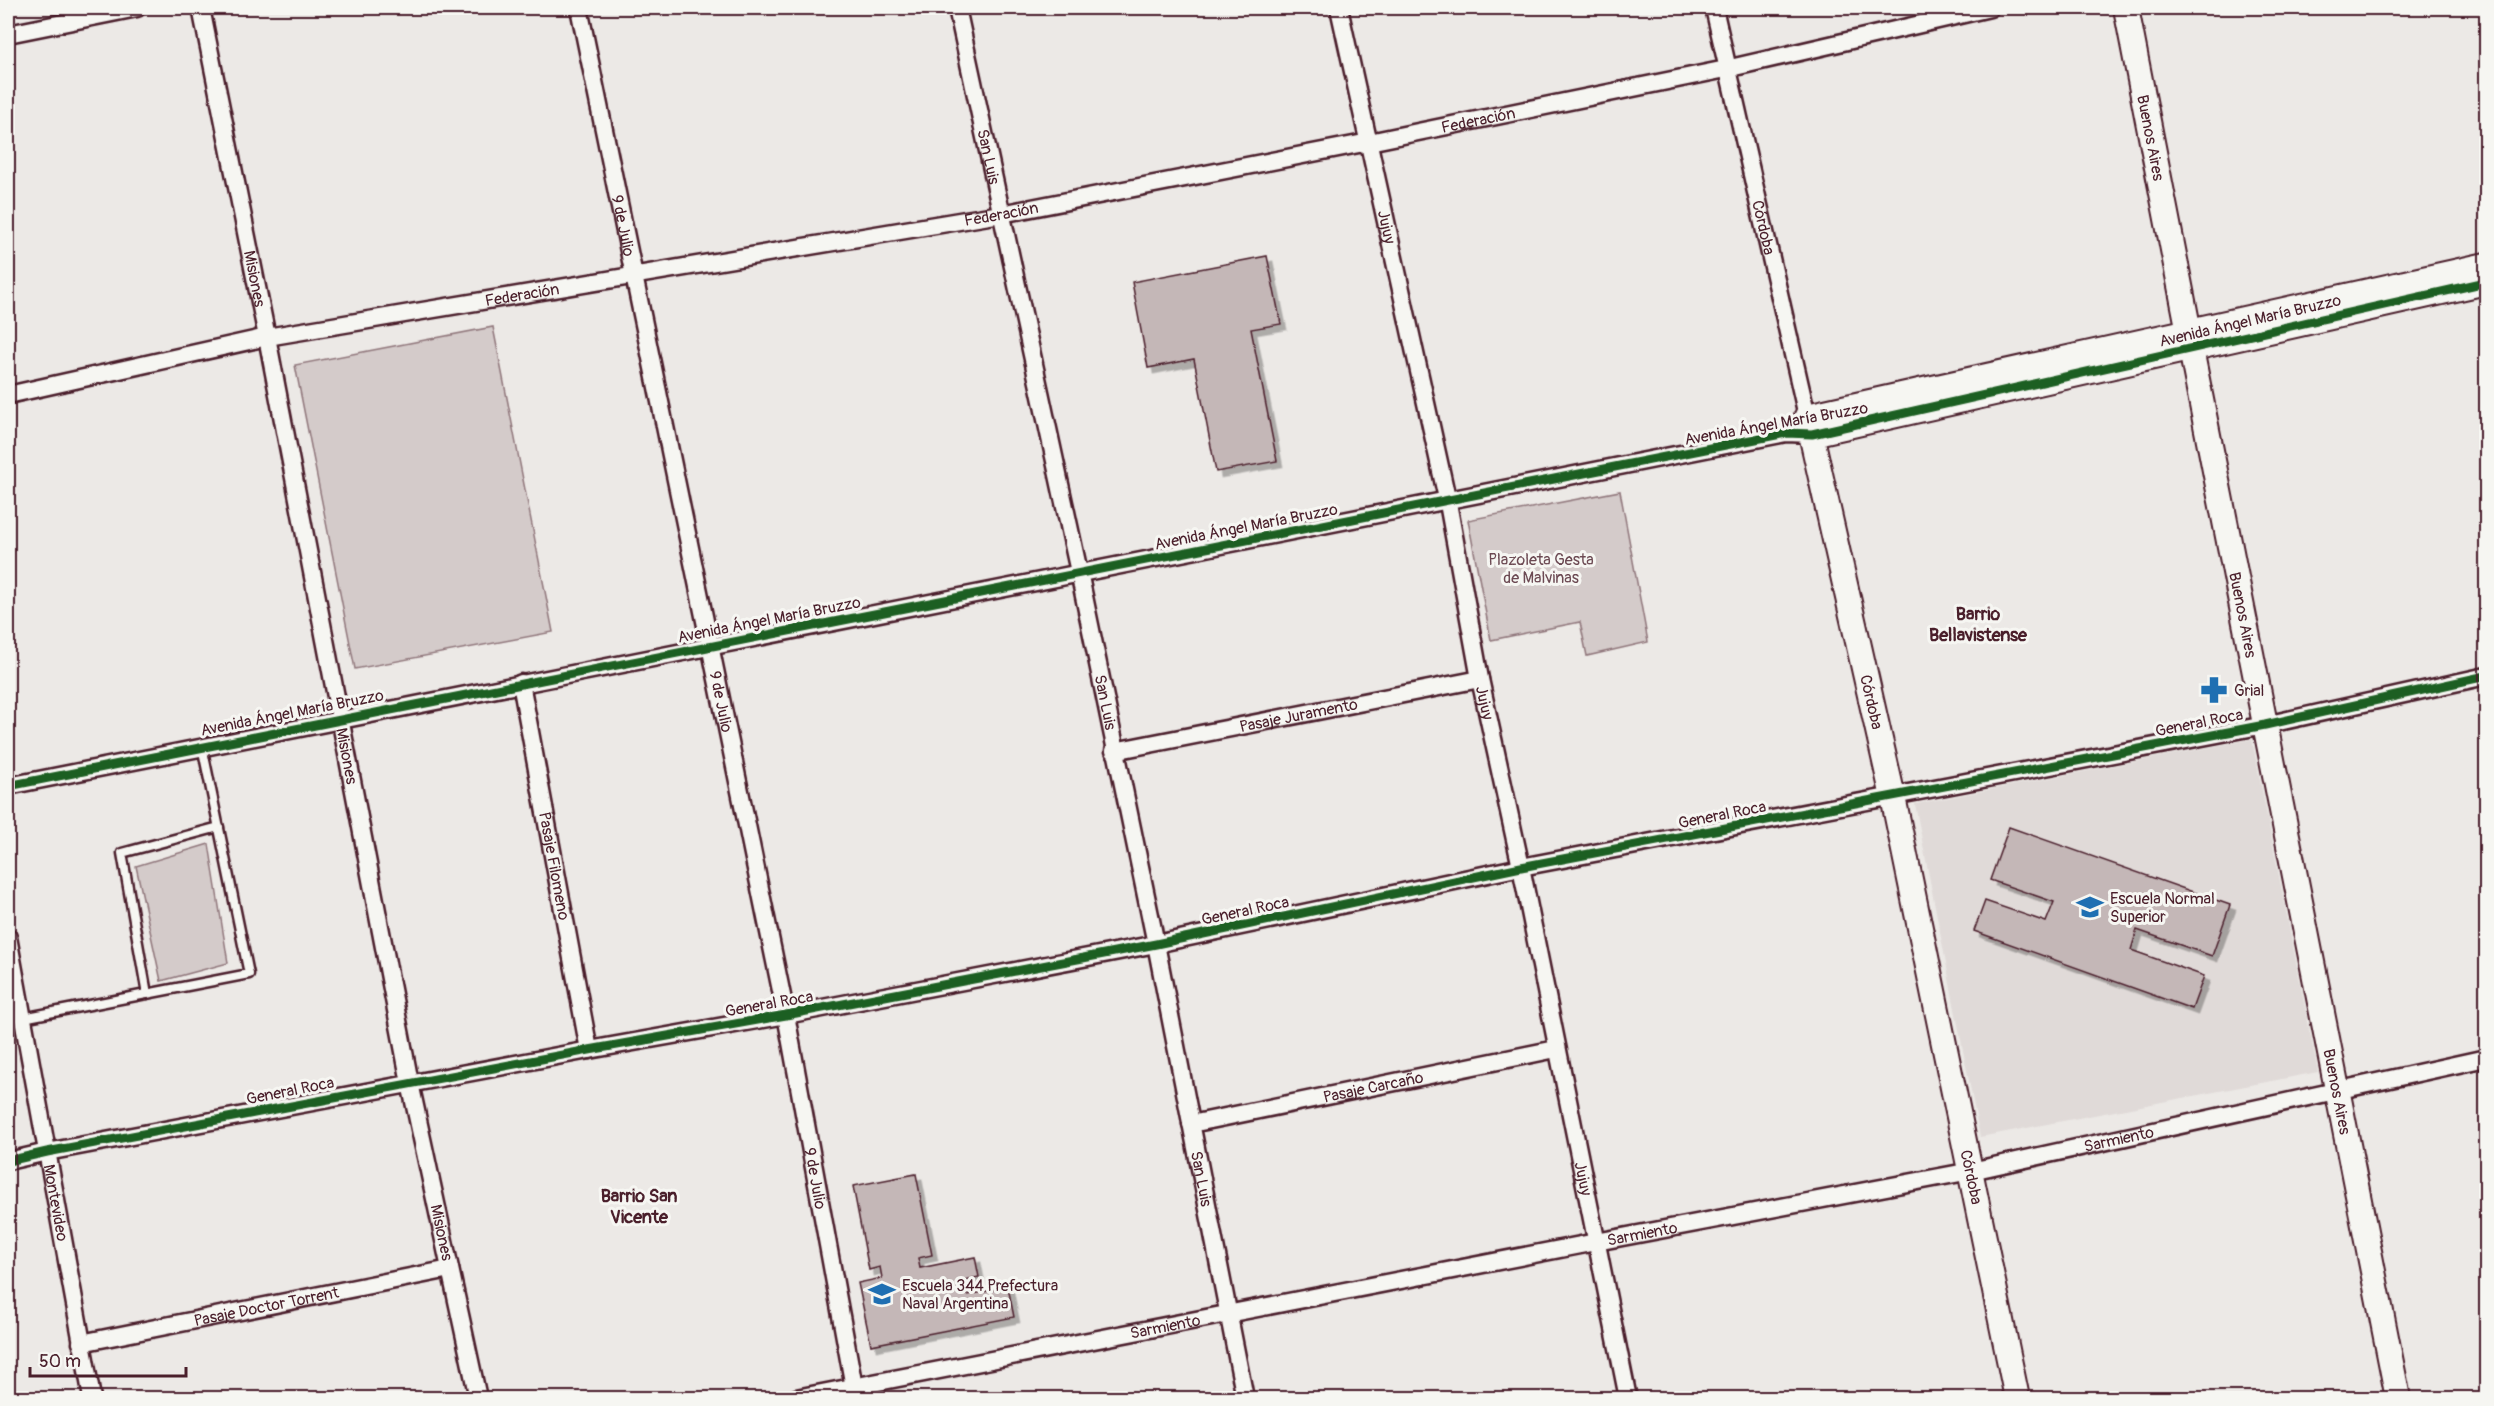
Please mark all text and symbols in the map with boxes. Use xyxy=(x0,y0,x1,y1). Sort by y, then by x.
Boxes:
street label: Buenos Aires xyxy=(2132,93,2168,182)
street label: Federación xyxy=(1440,103,1517,138)
street label: San Luis xyxy=(972,127,1004,186)
street label: 9 de Julio xyxy=(607,193,639,258)
street label: Federación xyxy=(963,198,1040,231)
street label: Córdoba xyxy=(1747,198,1779,257)
street label: Jujuy xyxy=(1373,208,1400,246)
street label: Misiones xyxy=(239,249,270,309)
street label: Federación xyxy=(484,279,561,311)
street label: Avenida Ángel María Bruzzo xyxy=(2157,290,2343,352)
street label: Avenida Ángel María Bruzzo xyxy=(1683,398,1870,450)
street label: Avenida Ángel María Bruzzo xyxy=(1153,499,1340,555)
park label: Plazoleta Gesta de Malvinas xyxy=(1488,550,1594,588)
street label: Buenos Aires xyxy=(2224,570,2261,660)
street label: Avenida Ángel María Bruzzo xyxy=(676,592,863,648)
district label: Barrio Bellavistense xyxy=(1929,603,2028,647)
street label: 9 de Julio xyxy=(705,669,737,735)
street label: San Luis xyxy=(1090,673,1120,732)
street label: Córdoba xyxy=(1855,673,1887,731)
pharmacy icon: Grial xyxy=(2199,675,2229,705)
place label: Grial xyxy=(2234,681,2264,701)
street label: Jujuy xyxy=(1471,684,1498,722)
street label: Avenida Ángel María Bruzzo xyxy=(199,685,386,741)
street label: Pasaje Juramento xyxy=(1238,694,1360,737)
street label: General Roca xyxy=(2154,705,2245,741)
street label: Misiones xyxy=(331,726,361,786)
street label: General Roca xyxy=(1677,797,1768,833)
street label: Pasaje Filomeno xyxy=(534,810,574,922)
place label: Escuela Normal Superior xyxy=(2110,889,2215,927)
street label: General Roca xyxy=(1200,892,1291,930)
school or university icon: Escuela Normal Superior xyxy=(2075,892,2105,922)
street label: General Roca xyxy=(724,986,815,1022)
street label: Buenos Aires xyxy=(2318,1047,2355,1136)
street label: Pasaje Carcaño xyxy=(1322,1067,1426,1108)
street label: General Roca xyxy=(245,1073,336,1109)
street label: Sarmiento xyxy=(2082,1122,2156,1157)
street label: 9 de Julio xyxy=(799,1146,830,1211)
street label: Córdoba xyxy=(1955,1148,1987,1206)
street label: San Luis xyxy=(1186,1149,1216,1208)
street label: Jujuy xyxy=(1570,1160,1596,1198)
street label: Montevideo xyxy=(39,1163,72,1243)
district label: Barrio San Vicente xyxy=(601,1185,677,1229)
street label: Misiones xyxy=(425,1203,457,1263)
street label: Sarmiento xyxy=(1606,1218,1679,1251)
place label: Escuela 344 Prefectura Naval Argentina xyxy=(902,1276,1058,1314)
school or university icon: Escuela 344 Prefectura Naval Argentina xyxy=(867,1279,897,1309)
street label: Pasaje Doctor Torrent xyxy=(192,1282,341,1331)
street label: Sarmiento xyxy=(1128,1310,1202,1344)
scale bar xyxy=(30,1340,186,1378)
text: 50 m xyxy=(39,1350,81,1373)

